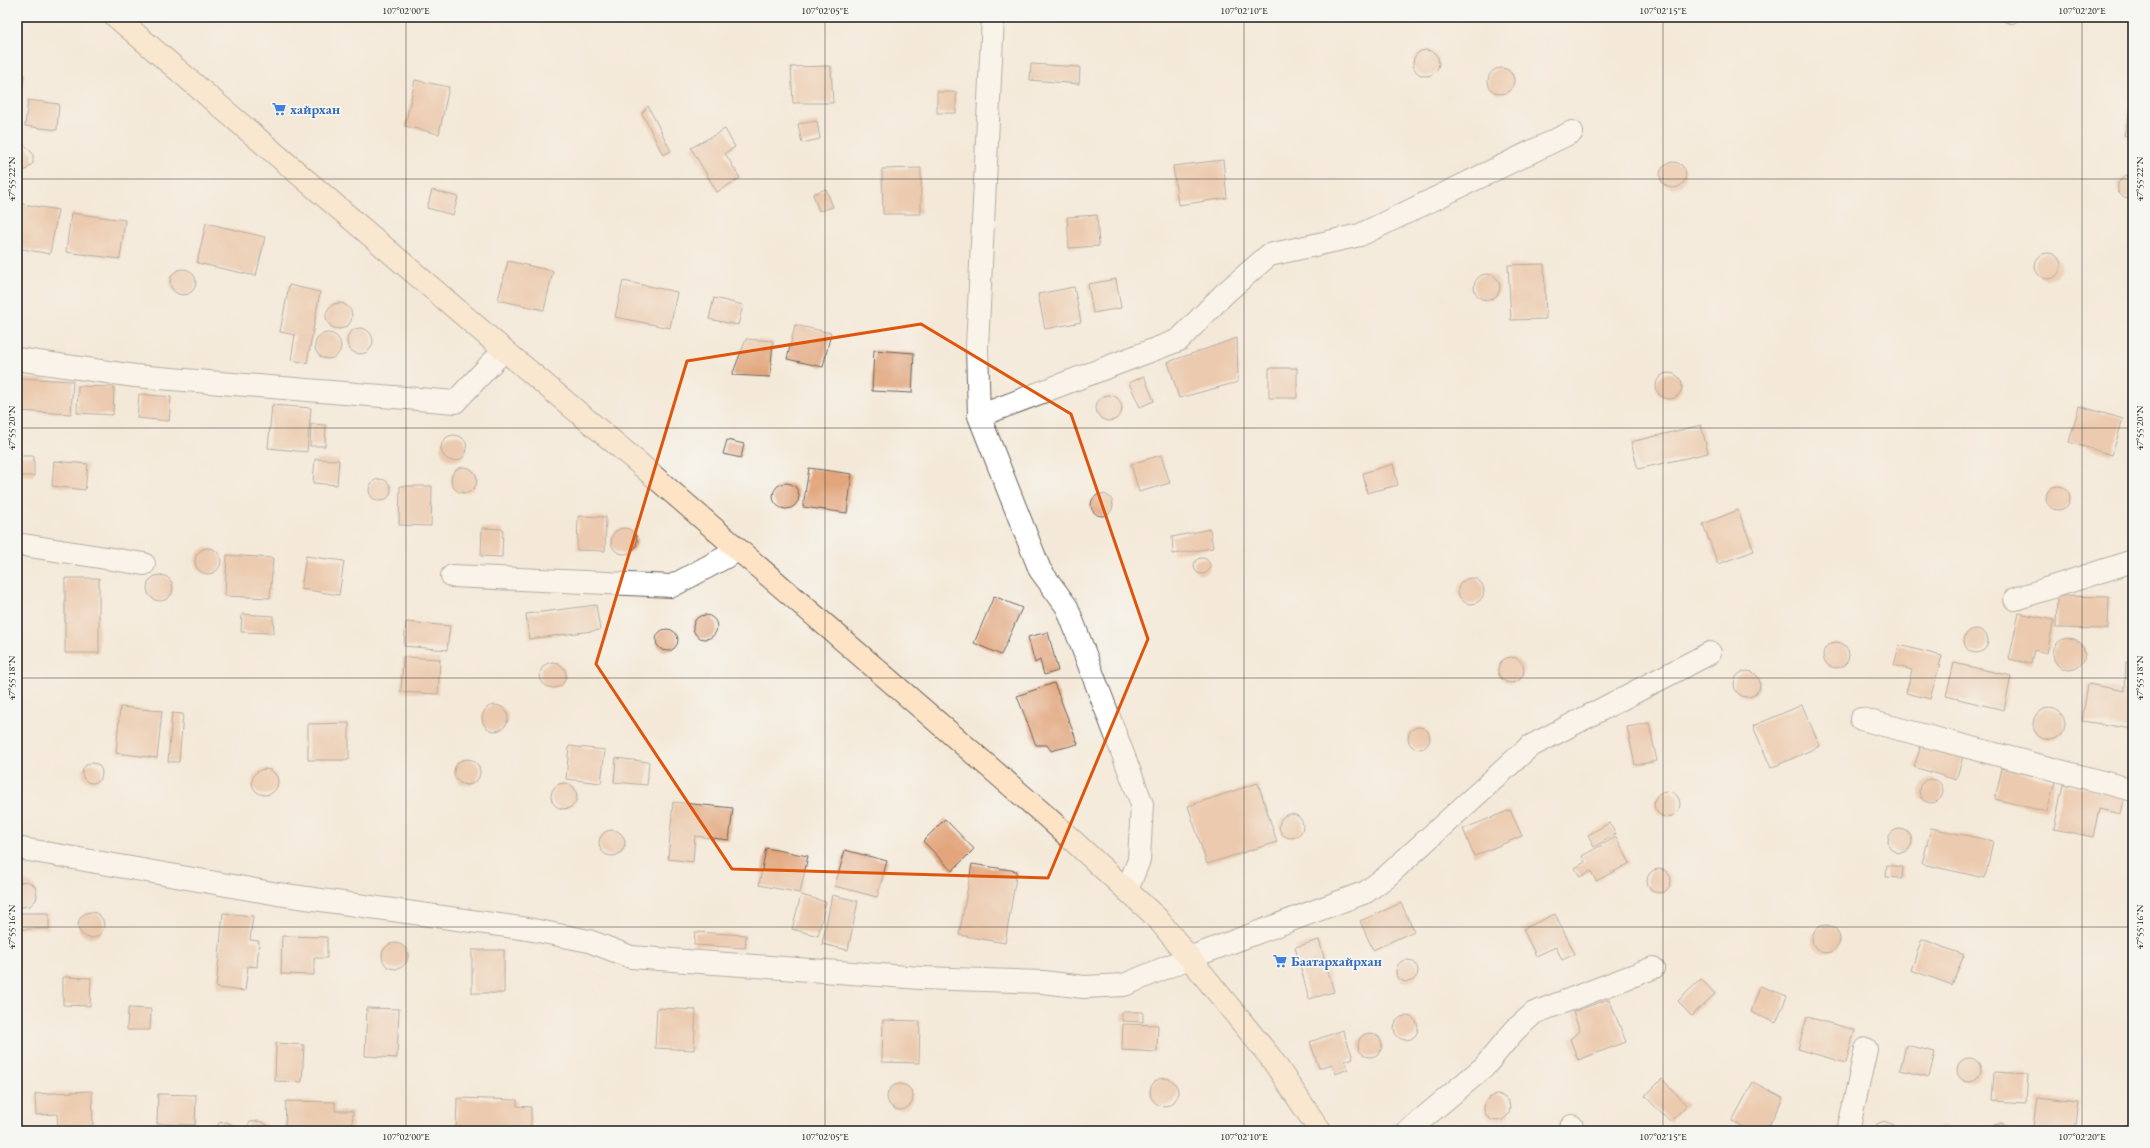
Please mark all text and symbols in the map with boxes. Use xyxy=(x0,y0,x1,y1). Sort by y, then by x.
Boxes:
text: 107°02'00"E xyxy=(382,4,430,17)
text: 107°02'05"E xyxy=(801,4,849,17)
text: 107°02'10"E xyxy=(1220,4,1268,17)
text: 107°02'15"E xyxy=(1639,4,1687,17)
text: 107°02'20"E xyxy=(2058,4,2106,17)
place label: хайрхан xyxy=(290,100,340,118)
supermarket icon: хайрхан xyxy=(271,101,287,117)
text: 47°55'22"N xyxy=(5,156,18,201)
text: 47°55'22"N xyxy=(2133,156,2146,201)
text: 47°55'20"N xyxy=(5,405,18,450)
text: 47°55'20"N xyxy=(2133,405,2146,450)
text: 47°55'18"N xyxy=(5,655,18,700)
text: 47°55'18"N xyxy=(2133,655,2146,700)
text: 47°55'16"N xyxy=(5,904,18,949)
text: 47°55'16"N xyxy=(2133,904,2146,949)
place label: Баатархайрхан xyxy=(1291,952,1382,970)
supermarket icon: Баатархайрхан xyxy=(1272,953,1288,969)
text: 107°02'00"E xyxy=(382,1130,430,1143)
text: 107°02'05"E xyxy=(801,1130,849,1143)
text: 107°02'10"E xyxy=(1220,1130,1268,1143)
text: 107°02'15"E xyxy=(1639,1130,1687,1143)
text: 107°02'20"E xyxy=(2058,1130,2106,1143)

